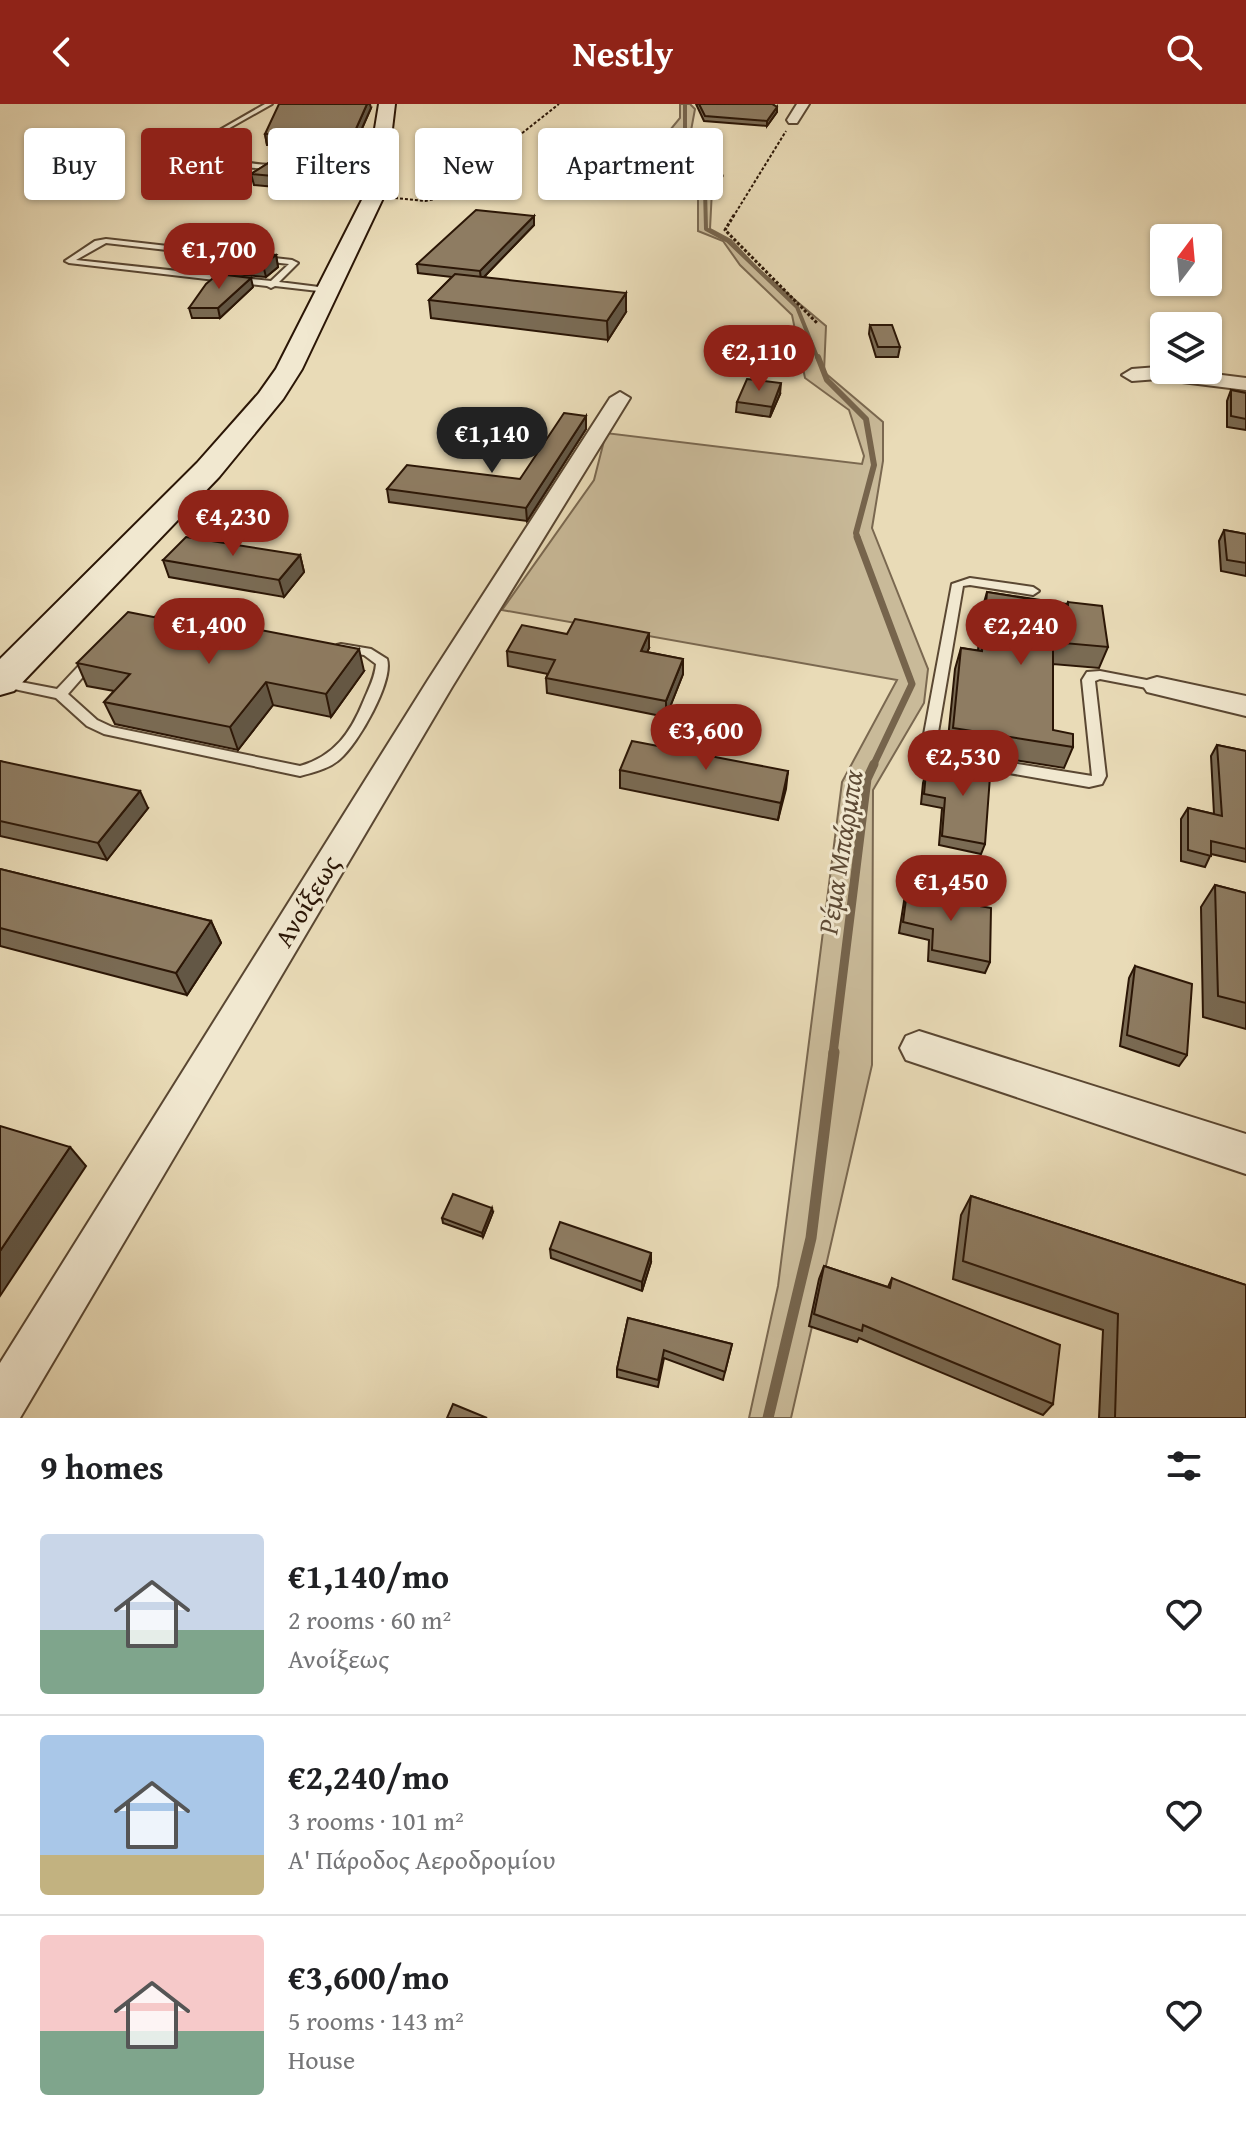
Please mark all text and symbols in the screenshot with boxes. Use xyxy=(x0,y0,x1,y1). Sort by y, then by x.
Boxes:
text: Nestly xyxy=(573,26,673,79)
icon: back xyxy=(40,30,84,74)
icon: search xyxy=(1162,30,1206,74)
chip: Buy xyxy=(24,128,125,200)
chip: Rent xyxy=(141,128,252,200)
chip: Filters xyxy=(268,128,399,200)
chip: New xyxy=(415,128,522,200)
chip: Apartment xyxy=(538,128,723,200)
pin: €1,700 xyxy=(154,223,284,291)
north arrow xyxy=(1150,224,1222,296)
map controls xyxy=(1150,224,1222,384)
text: €1,700 xyxy=(182,229,256,268)
button: layers xyxy=(1150,312,1222,384)
pin: €2,110 xyxy=(694,325,824,393)
text: €2,110 xyxy=(722,331,796,370)
pin: €1,140 xyxy=(427,407,557,475)
text: €1,140 xyxy=(455,413,529,452)
pin: €4,230 xyxy=(168,490,298,558)
text: €4,230 xyxy=(196,496,270,535)
pin: €1,400 xyxy=(144,598,274,666)
pin: €2,240 xyxy=(956,599,1086,667)
text: €1,400 xyxy=(172,604,246,643)
text: €2,240 xyxy=(984,605,1058,644)
pin: €3,600 xyxy=(641,704,771,772)
text: €3,600 xyxy=(669,710,743,749)
pin: €2,530 xyxy=(898,730,1028,798)
text: €2,530 xyxy=(926,736,1000,775)
water label: Ρέμα Μπάρμπα xyxy=(806,766,873,938)
street label: Ανοίξεως xyxy=(264,847,349,954)
pin: €1,450 xyxy=(886,855,1016,923)
text: €1,450 xyxy=(914,861,988,900)
text: 9 homes xyxy=(40,1442,164,1491)
icon: filters xyxy=(1162,1444,1206,1488)
text: €1,140/mo xyxy=(288,1551,449,1600)
icon: home xyxy=(104,1566,200,1662)
icon: heart xyxy=(1162,1592,1206,1636)
text: 2 rooms · 60 m² xyxy=(288,1600,451,1639)
text: Ανοίξεως xyxy=(288,1639,389,1678)
text: €2,240/mo xyxy=(288,1752,449,1801)
icon: home xyxy=(104,1767,200,1863)
icon: heart xyxy=(1162,1793,1206,1837)
text: 3 rooms · 101 m² xyxy=(288,1801,464,1840)
text: Α' Πάροδος Αεροδρομίου xyxy=(288,1840,556,1879)
text: €3,600/mo xyxy=(288,1952,449,2001)
icon: home xyxy=(104,1967,200,2063)
icon: heart xyxy=(1162,1993,1206,2037)
text: 5 rooms · 143 m² xyxy=(288,2001,464,2040)
text: House xyxy=(288,2040,355,2079)

